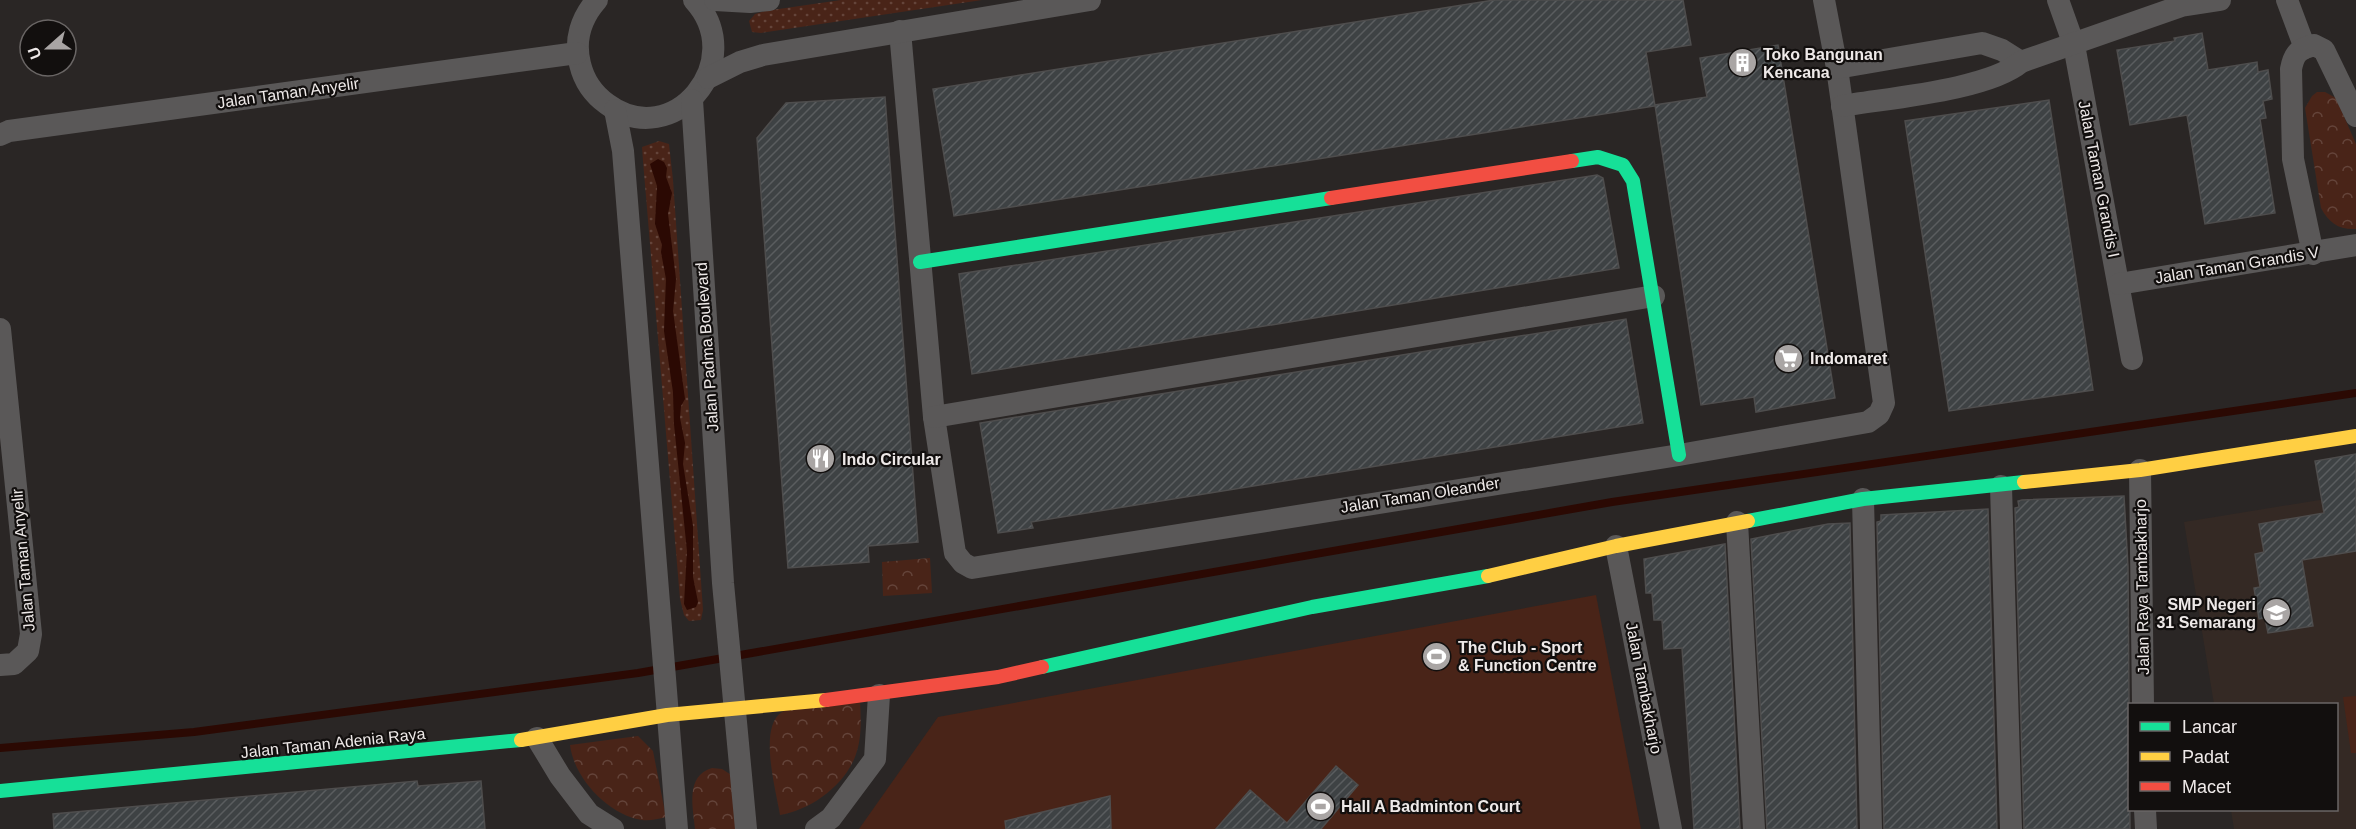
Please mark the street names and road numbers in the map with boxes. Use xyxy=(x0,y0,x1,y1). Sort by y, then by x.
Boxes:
street label: Jalan Taman Anyelir xyxy=(216,75,361,111)
street label: Jalan Taman Grandis I xyxy=(2075,99,2123,259)
street label: Jalan Taman Grandis V xyxy=(2154,244,2321,286)
street label: Jalan Padma Boulevard xyxy=(693,262,721,432)
street label: Jalan Taman Oleander xyxy=(1339,474,1501,516)
street label: Jalan Taman Anyelir xyxy=(8,487,38,632)
street label: Jalan Raya Tambakharjo xyxy=(2132,499,2152,675)
street label: Jalan Tambakharjo xyxy=(1623,621,1665,755)
street label: Jalan Taman Adenia Raya xyxy=(240,725,426,761)

